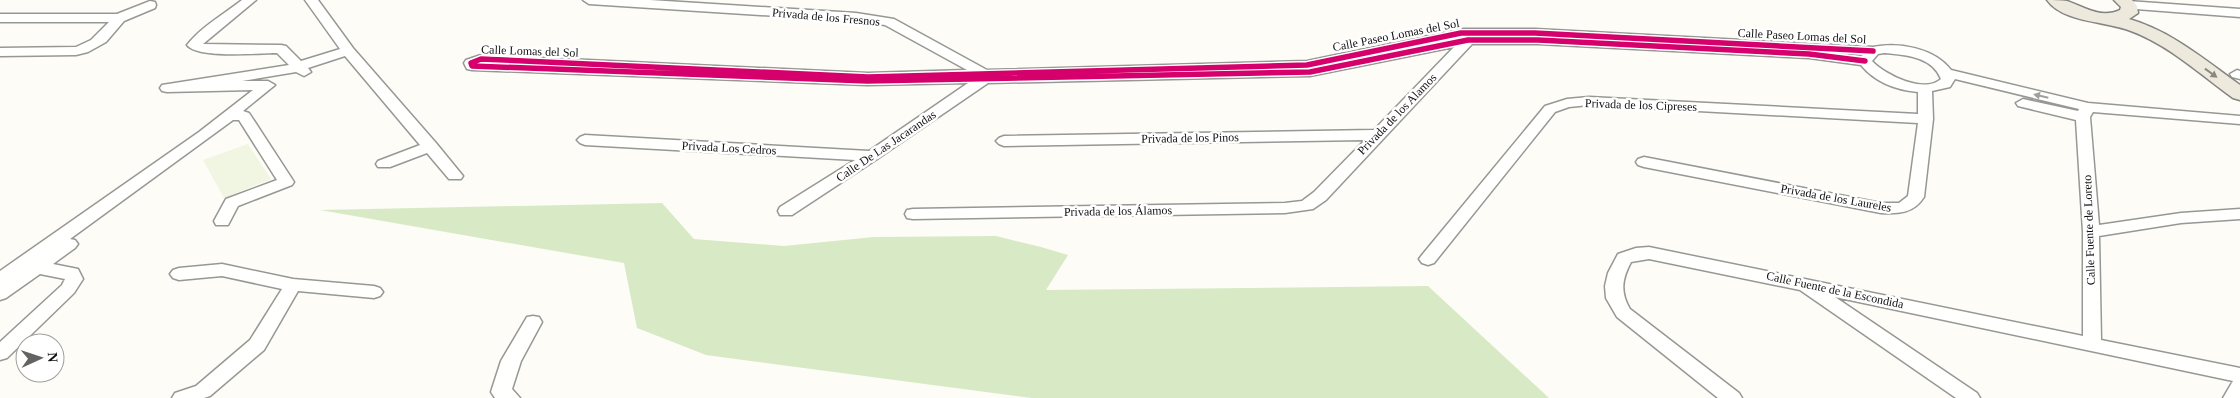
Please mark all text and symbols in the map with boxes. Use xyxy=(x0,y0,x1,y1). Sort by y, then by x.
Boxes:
street label: Privada de los Fresnos xyxy=(771,5,881,29)
street label: Calle Paseo Lomas del Sol xyxy=(1332,16,1461,54)
street label: Calle Paseo Lomas del Sol xyxy=(1737,26,1867,46)
street label: Calle Lomas del Sol xyxy=(481,42,580,60)
one-way arrow xyxy=(2204,68,2218,78)
street label: Privada de los Alamos xyxy=(1355,70,1440,158)
one-way arrow xyxy=(2033,92,2048,100)
street label: Privada de los Cipreses xyxy=(1585,96,1698,114)
street label: Calle De Las Jacarandas xyxy=(833,107,939,185)
street label: Privada de los Pinos xyxy=(1141,130,1239,146)
street label: Privada Los Cedros xyxy=(681,139,777,157)
street label: Calle Fuente de Loreto xyxy=(2080,175,2098,285)
street label: Privada de los Laureles xyxy=(1779,181,1893,215)
street label: Privada de los Álamos xyxy=(1064,203,1173,219)
street label: Calle Fuente de la Escondida xyxy=(1765,269,1906,312)
north arrow xyxy=(15,333,65,383)
text: N xyxy=(45,352,60,363)

